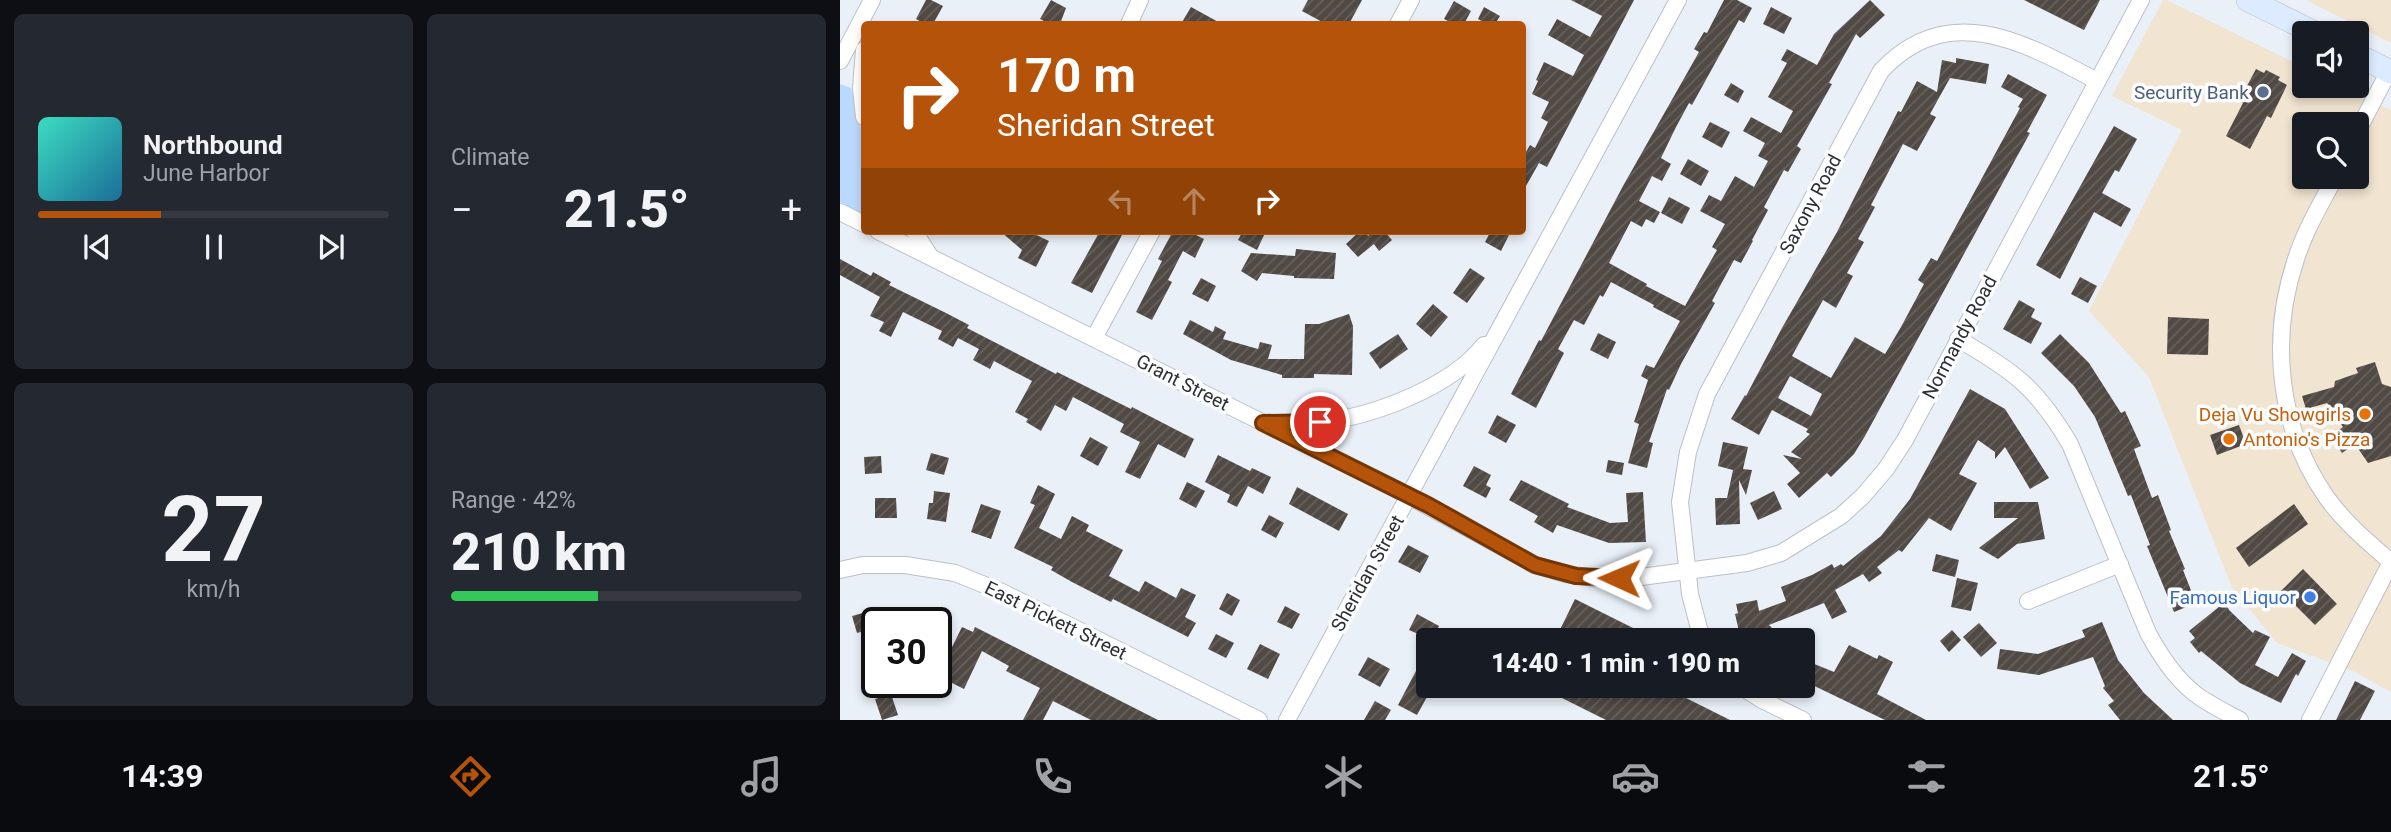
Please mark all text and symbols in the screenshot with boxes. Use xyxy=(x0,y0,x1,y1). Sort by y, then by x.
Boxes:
map controls xyxy=(2292,21,2369,189)
button: sound xyxy=(2292,21,2369,98)
text: 170 m xyxy=(997,47,1136,104)
icon: right xyxy=(882,49,973,140)
place label: Security Bank xyxy=(2134,81,2249,104)
marker: Security Bank xyxy=(2255,84,2271,100)
text: Sheridan Street xyxy=(997,106,1215,144)
button: search xyxy=(2292,112,2369,189)
text: Northbound xyxy=(143,130,283,160)
text: Climate xyxy=(451,144,530,171)
street label: Saxony Road xyxy=(1775,151,1846,258)
text: June Harbor xyxy=(143,160,270,187)
text: 21.5° xyxy=(564,179,690,240)
icon: left xyxy=(1102,182,1140,220)
icon: ahead xyxy=(1175,182,1213,220)
icon: right xyxy=(1248,182,1286,220)
text: − xyxy=(451,188,473,232)
text: + xyxy=(780,188,802,232)
icon: previous xyxy=(78,228,116,266)
icon: pause xyxy=(195,228,233,266)
icon: next xyxy=(312,228,350,266)
street label: Normandy Road xyxy=(1917,272,2002,403)
street label: Grant Street xyxy=(1133,349,1233,416)
pin xyxy=(1290,392,1350,452)
icon: arrive xyxy=(1301,403,1339,441)
place label: Deja Vu Showgirls xyxy=(2199,403,2351,426)
marker: Deja Vu Showgirls xyxy=(2357,406,2373,422)
place label: Antonio's Pizza xyxy=(2243,428,2370,451)
marker: Antonio's Pizza xyxy=(2221,431,2237,447)
text: 27 xyxy=(161,477,266,583)
text: Range · 42% xyxy=(451,487,576,514)
street label: Sheridan Street xyxy=(1326,511,1409,635)
text: 210 km xyxy=(451,522,627,583)
position arrow xyxy=(1582,541,1656,615)
text: km/h xyxy=(187,576,241,603)
street label: East Pickett Street xyxy=(981,576,1131,665)
place label: Famous Liquor xyxy=(2170,586,2297,609)
marker: Famous Liquor xyxy=(2302,589,2318,605)
speed limit sign: 30 xyxy=(861,607,952,698)
text: 14:40 · 1 min · 190 m xyxy=(1491,648,1740,678)
icon: directions xyxy=(446,752,495,801)
icon: music xyxy=(737,752,786,801)
icon: phone xyxy=(1028,752,1077,801)
icon: climate xyxy=(1319,752,1368,801)
icon: car xyxy=(1611,752,1660,801)
icon: filters xyxy=(1902,752,1951,801)
text: 14:39 xyxy=(121,757,204,795)
text: 21.5° xyxy=(2193,757,2270,795)

